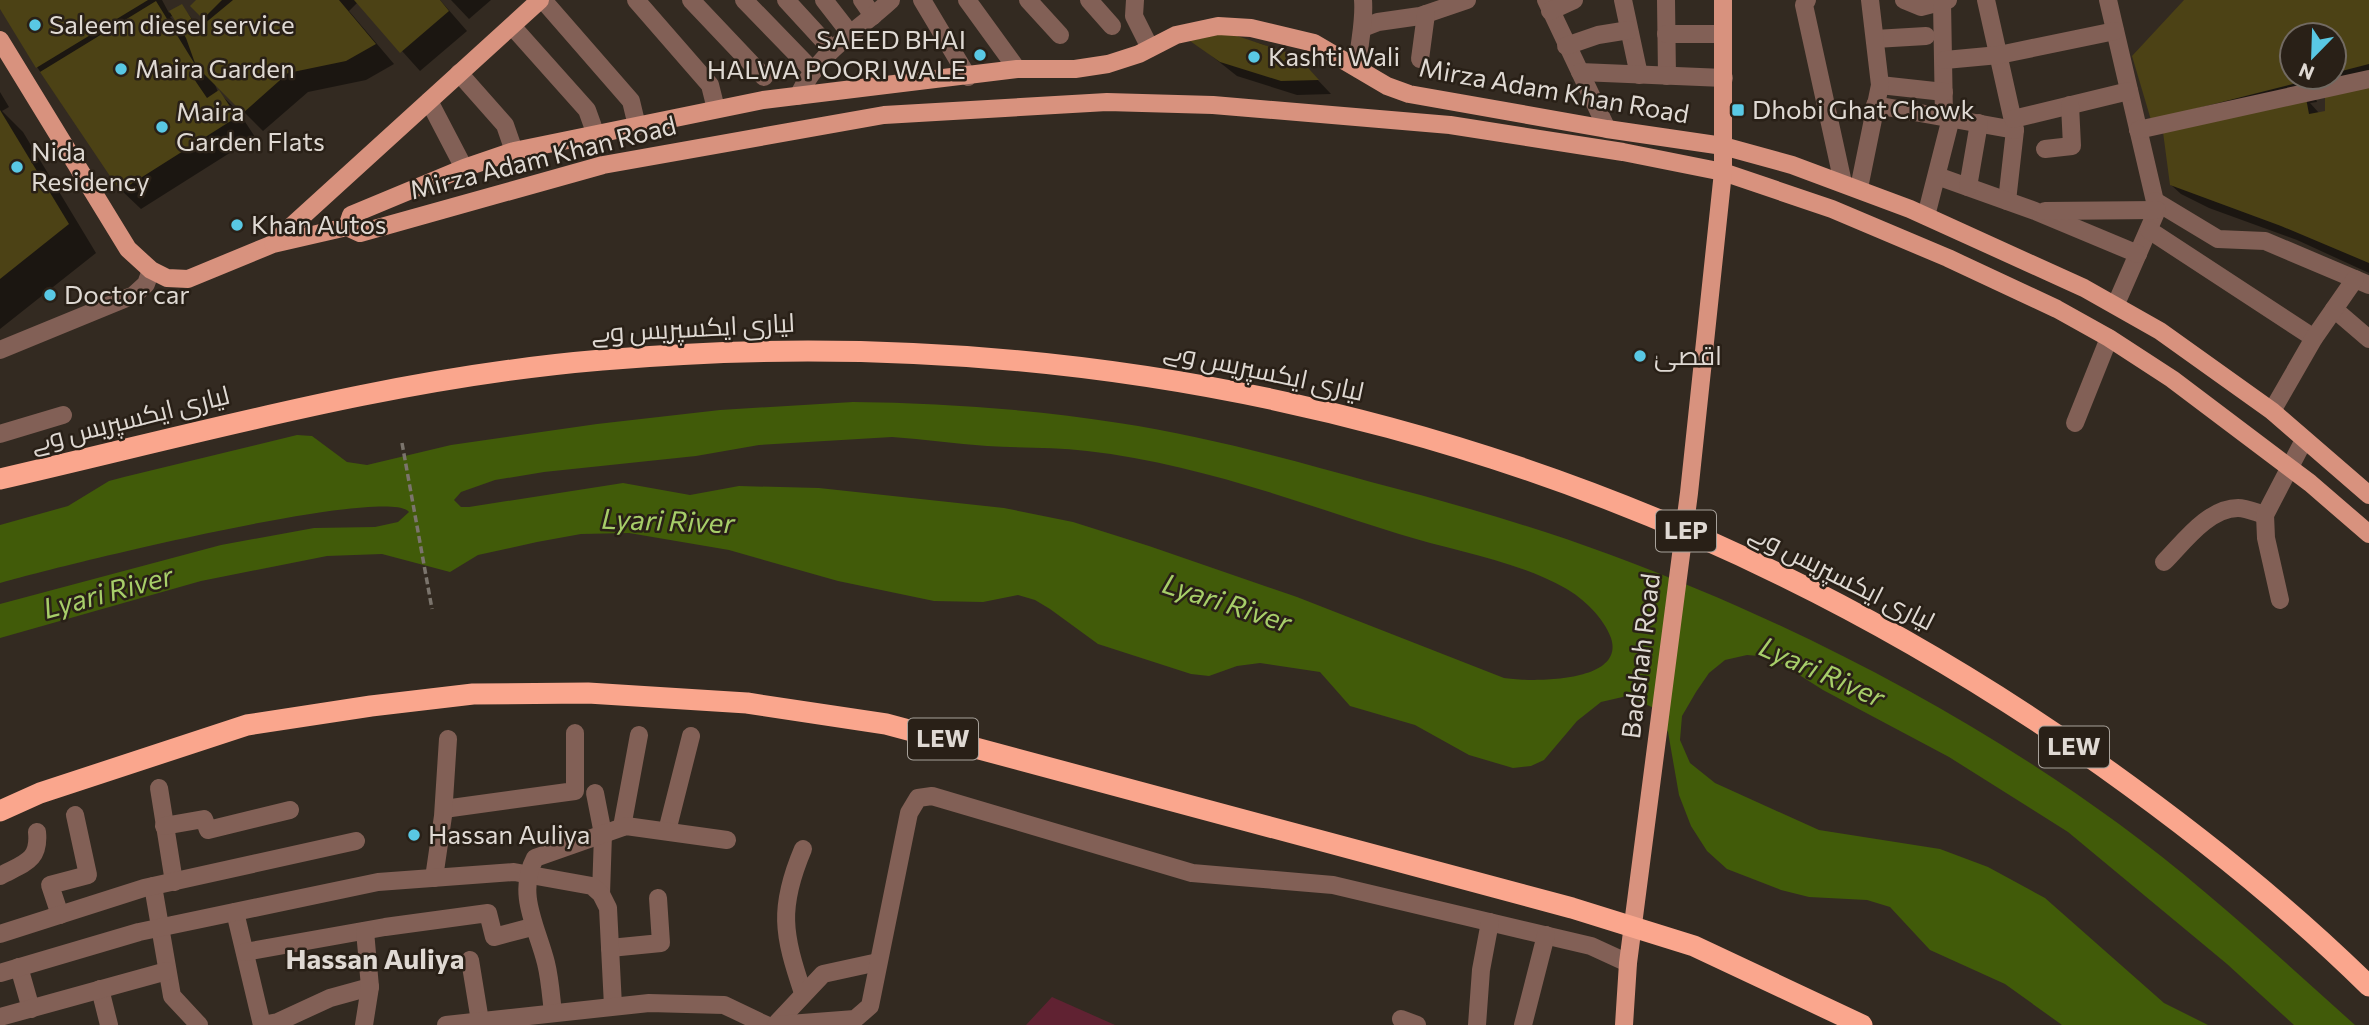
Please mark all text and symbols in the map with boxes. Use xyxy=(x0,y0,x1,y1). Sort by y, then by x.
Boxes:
place label: Saleem diesel service xyxy=(49,8,295,39)
marker: Saleem diesel service xyxy=(27,17,43,33)
north arrow xyxy=(2278,21,2348,91)
place label: SAEED BHAI HALWA POORI WALE xyxy=(707,23,966,84)
place label: Kashti Wali xyxy=(1268,40,1400,71)
marker: SAEED BHAI HALWA POORI WALE xyxy=(972,47,988,63)
marker: Kashti Wali xyxy=(1246,49,1262,65)
street label: Mirza Adam Khan Road xyxy=(1417,51,1692,129)
place label: Maira Garden xyxy=(135,52,295,83)
text: N xyxy=(2295,59,2317,85)
marker: Maira Garden xyxy=(113,61,129,77)
place label: Dhobi Ghat Chowk xyxy=(1752,93,1975,124)
place label: Maira Garden Flats xyxy=(176,95,325,156)
marker: Dhobi Ghat Chowk xyxy=(1730,102,1746,118)
street label: Mirza Adam Khan Road xyxy=(406,108,679,205)
marker: Maira Garden Flats xyxy=(154,119,170,135)
place label: Nida Residency xyxy=(31,135,150,196)
marker: Nida Residency xyxy=(9,159,25,175)
place label: Khan Autos xyxy=(251,208,387,239)
marker: Khan Autos xyxy=(229,217,245,233)
place label: Doctor car xyxy=(64,278,190,309)
marker: Doctor car xyxy=(42,287,58,303)
street label: لیاری ایکسپریس وے xyxy=(590,306,796,350)
street label: لیاری ایکسپریس وے xyxy=(1161,333,1367,409)
place label: اقصیٰ xyxy=(1654,339,1722,372)
marker: اقصیٰ xyxy=(1632,348,1648,364)
street label: لیاری ایکسپریس وے xyxy=(27,378,233,460)
water label: Lyari River xyxy=(601,501,736,539)
road number: LEP xyxy=(1656,510,1716,552)
street label: لیاری ایکسپریس وے xyxy=(1743,516,1941,638)
water label: Lyari River xyxy=(39,557,177,625)
water label: Lyari River xyxy=(1159,565,1297,639)
street label: Badshah Road xyxy=(1614,571,1665,740)
water label: Lyari River xyxy=(1755,628,1891,714)
road number: LEW xyxy=(908,718,978,760)
road number: LEW xyxy=(2039,726,2109,768)
place label: Hassan Auliya xyxy=(428,818,590,849)
marker: Hassan Auliya xyxy=(406,827,422,843)
district label: Hassan Auliya xyxy=(285,941,465,975)

